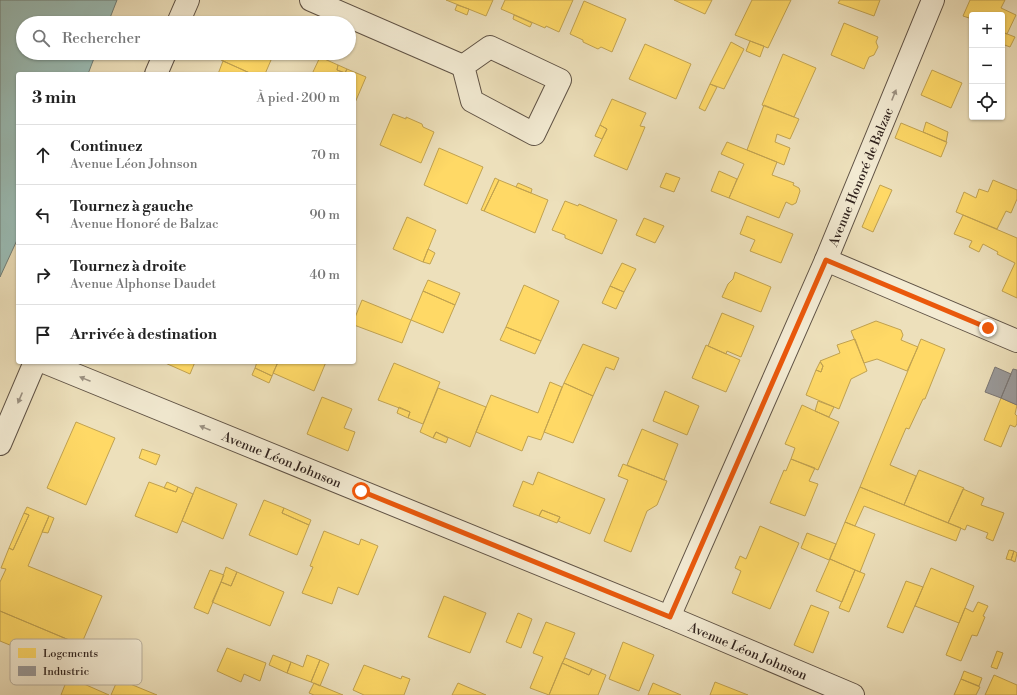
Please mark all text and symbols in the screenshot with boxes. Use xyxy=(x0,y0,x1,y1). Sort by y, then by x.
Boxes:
map controls xyxy=(969,12,1005,120)
button: + xyxy=(969,12,1005,48)
search box xyxy=(16,16,356,60)
icon: search xyxy=(30,27,52,49)
text: Rechercher xyxy=(62,29,141,48)
button: − xyxy=(969,48,1005,84)
button: locate xyxy=(969,84,1005,120)
text: 3 min xyxy=(32,87,76,109)
one-way arrow xyxy=(891,89,897,100)
text: À pied · 200 m xyxy=(256,90,340,106)
street label: Avenue Honoré de Balzac xyxy=(825,105,897,250)
text: Continuez xyxy=(70,137,142,156)
icon: ahead xyxy=(32,144,54,166)
text: 70 m xyxy=(311,147,340,163)
text: Avenue Léon Johnson xyxy=(70,156,198,172)
text: Tournez à gauche xyxy=(70,197,193,216)
icon: left xyxy=(32,204,54,226)
text: 90 m xyxy=(309,207,340,223)
text: Avenue Honoré de Balzac xyxy=(70,216,219,232)
text: Tournez à droite xyxy=(70,257,186,276)
icon: right xyxy=(32,264,54,286)
text: 40 m xyxy=(310,267,340,283)
text: Avenue Alphonse Daudet xyxy=(70,276,216,292)
route end xyxy=(979,319,997,337)
icon: arrive xyxy=(32,324,54,346)
text: Arrivée à destination xyxy=(70,325,217,344)
one-way arrow xyxy=(79,376,90,382)
one-way arrow xyxy=(16,392,22,404)
one-way arrow xyxy=(200,425,211,431)
street label: Avenue Léon Johnson xyxy=(219,428,344,492)
route start xyxy=(352,482,370,500)
street label: Avenue Léon Johnson xyxy=(685,619,810,684)
legend xyxy=(10,639,142,685)
text: Logements xyxy=(43,647,98,661)
text: Industrie xyxy=(43,665,90,679)

